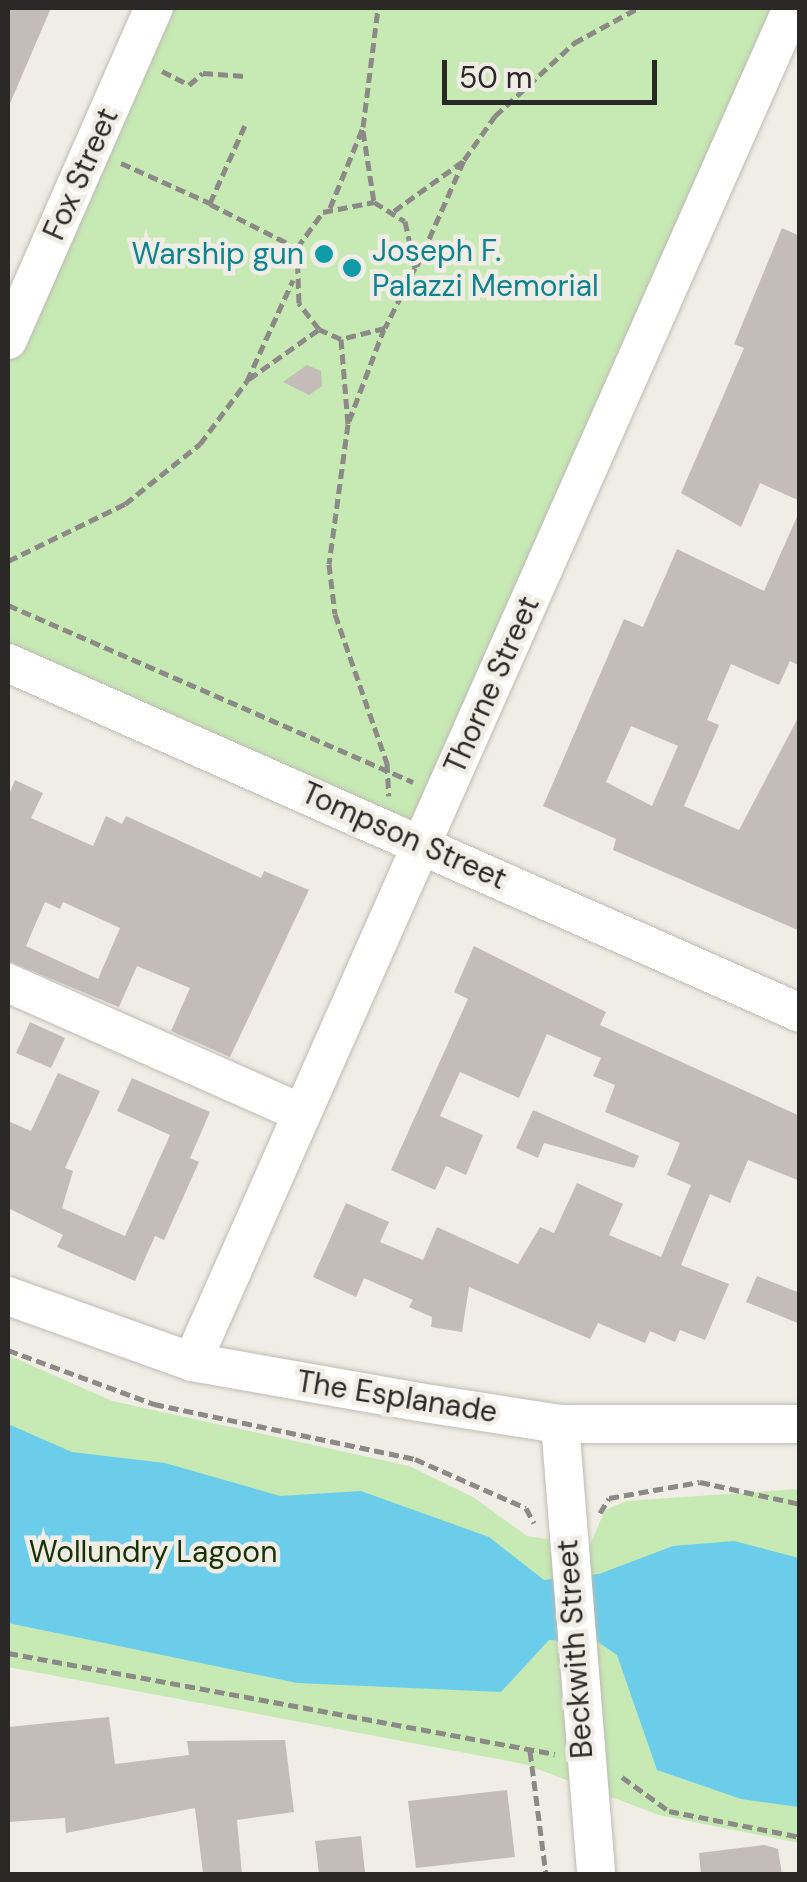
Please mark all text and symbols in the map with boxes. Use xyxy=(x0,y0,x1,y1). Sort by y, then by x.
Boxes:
scale bar xyxy=(447,40,662,102)
text: 50 m xyxy=(459,58,533,97)
street label: Fox Street xyxy=(36,103,126,245)
place label: Joseph F. Palazzi Memorial xyxy=(372,233,599,304)
place label: Warship gun xyxy=(132,236,304,272)
marker: Warship gun xyxy=(313,243,335,265)
marker: Joseph F. Palazzi Memorial xyxy=(341,257,363,279)
street label: Thorne Street xyxy=(437,591,547,779)
street label: Tompson Street xyxy=(296,775,512,897)
street label: The Esplanade xyxy=(294,1363,500,1431)
park label: Wollundry Lagoon xyxy=(29,1534,277,1570)
street label: Beckwith Street xyxy=(549,1538,601,1760)

